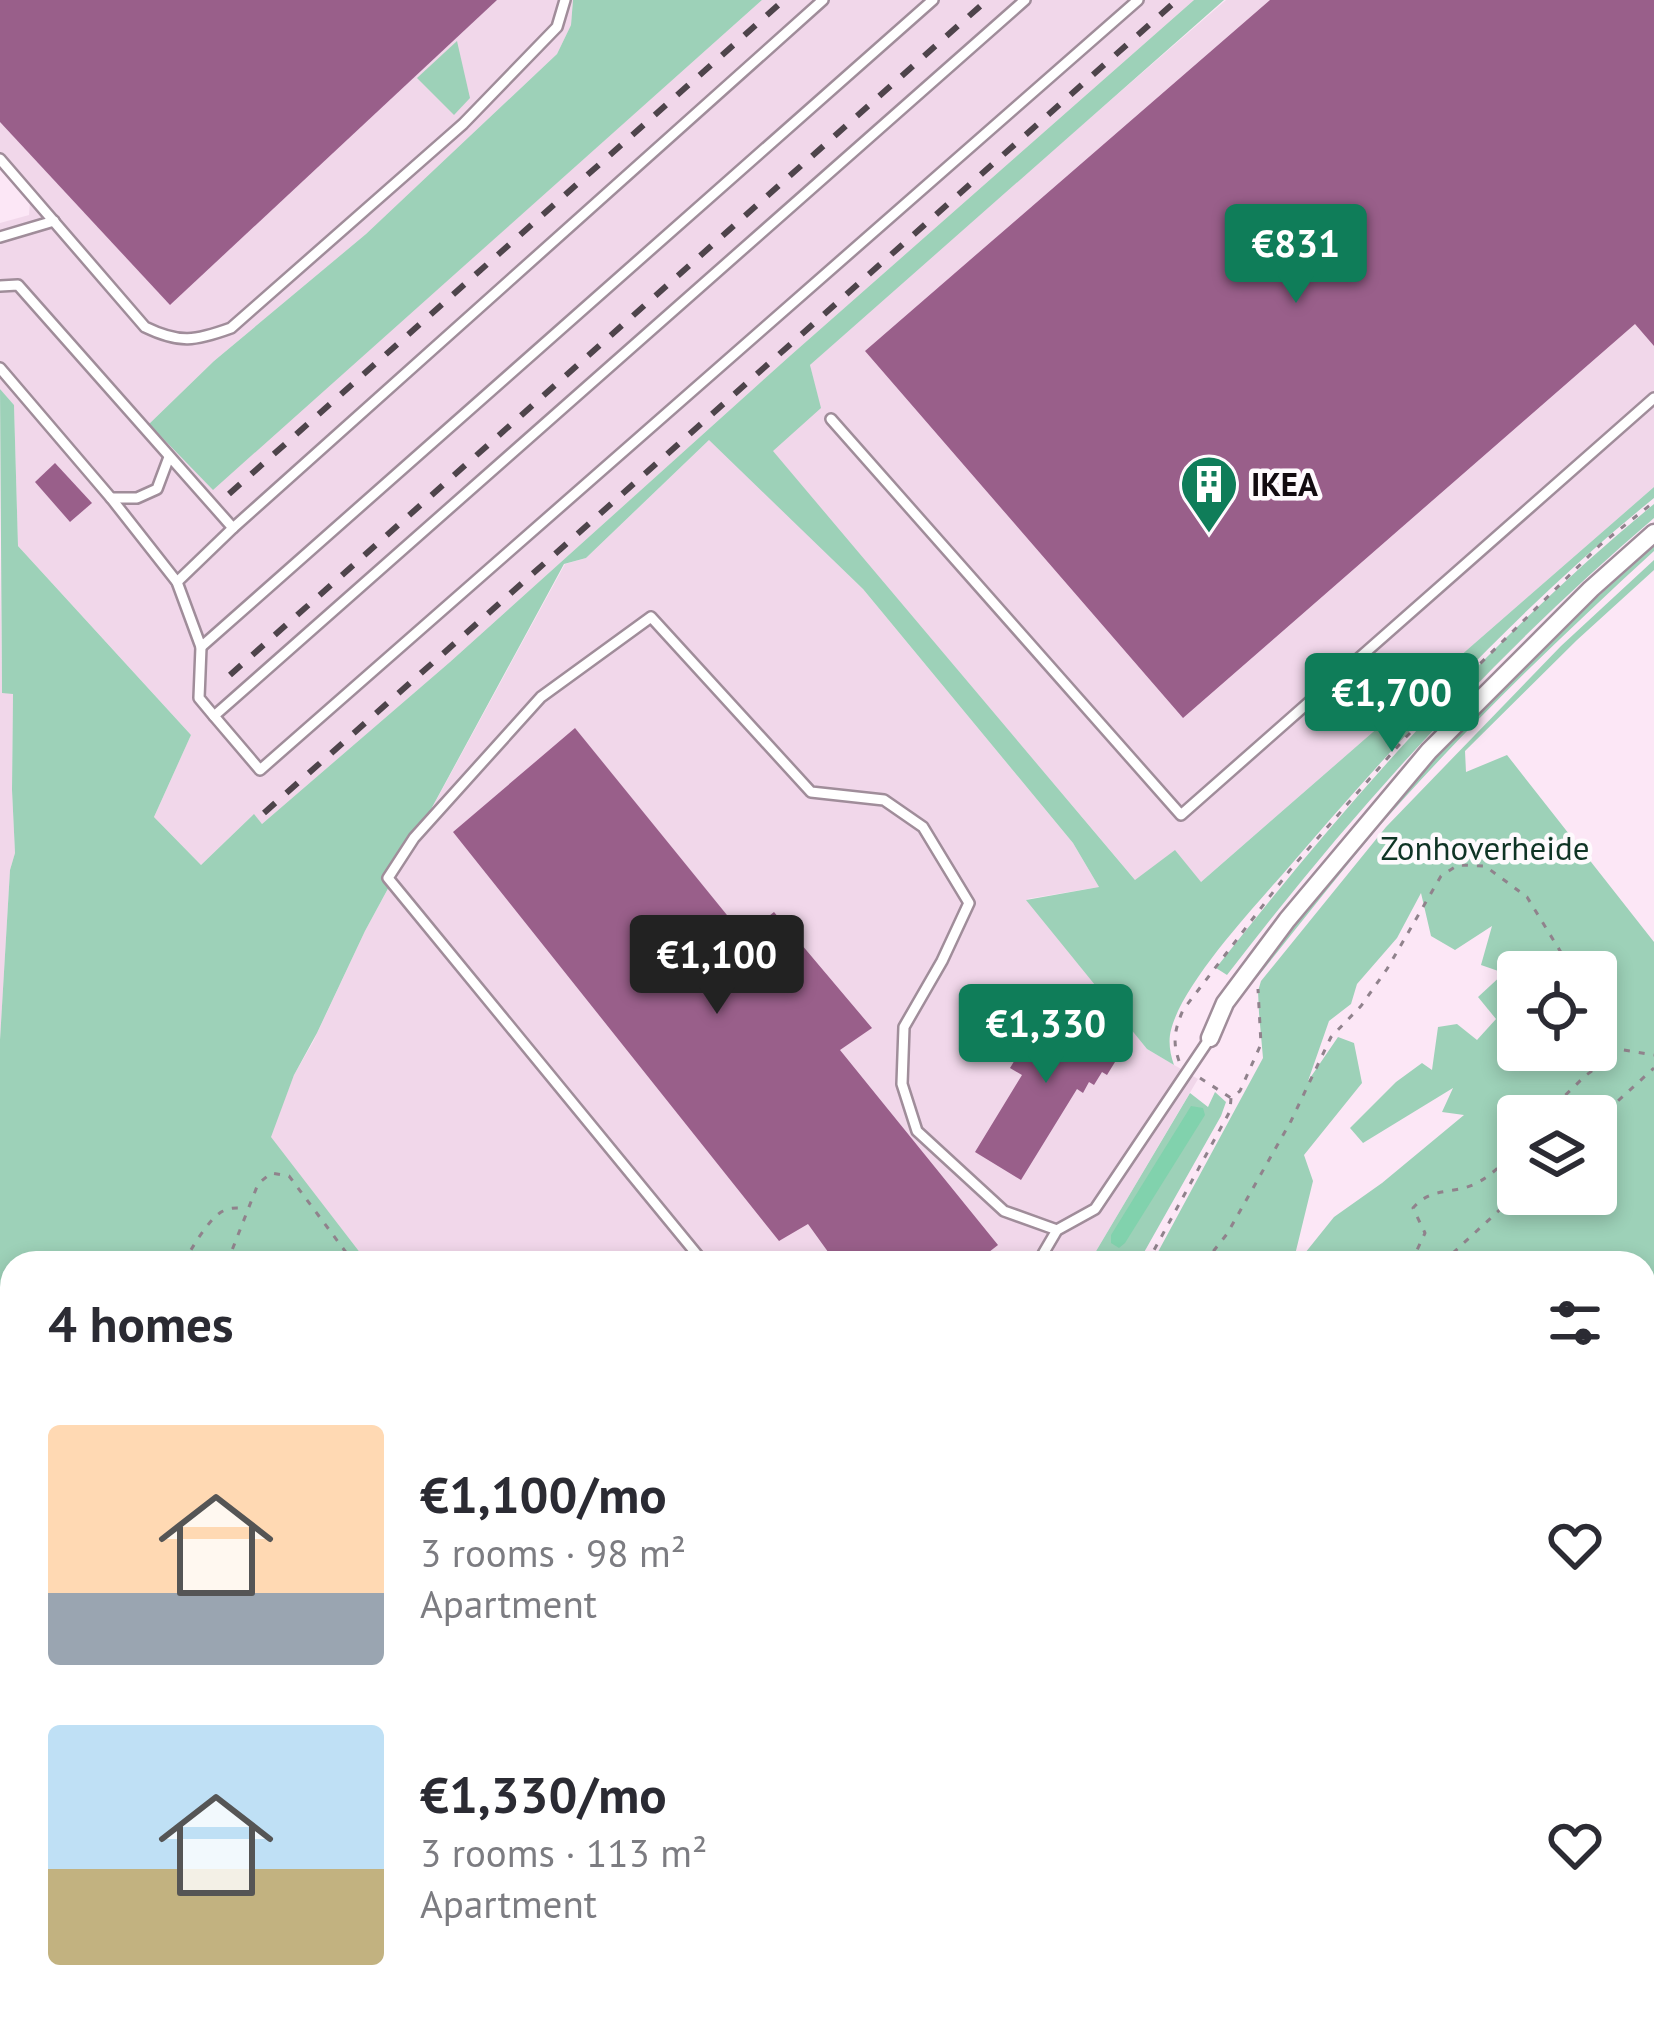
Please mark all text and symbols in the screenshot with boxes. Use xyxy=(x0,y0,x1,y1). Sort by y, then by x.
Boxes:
pin: €831 xyxy=(1225,204,1367,306)
text: €831 xyxy=(1252,217,1340,268)
building icon: IKEA xyxy=(1178,453,1240,535)
place label: IKEA xyxy=(1251,462,1318,505)
pin: €1,700 xyxy=(1294,653,1490,755)
text: €1,700 xyxy=(1332,666,1452,717)
park label: Zonhoverheide xyxy=(1380,826,1590,869)
pin: €1,100 xyxy=(619,915,815,1017)
text: €1,100 xyxy=(657,928,777,979)
map controls xyxy=(1497,951,1617,1215)
button: locate xyxy=(1497,951,1617,1071)
pin: €1,330 xyxy=(948,984,1144,1086)
text: €1,330 xyxy=(986,997,1106,1048)
button: layers xyxy=(1497,1095,1617,1215)
text: 4 homes xyxy=(48,1290,234,1356)
icon: filters xyxy=(1542,1290,1608,1356)
text: €1,100/mo xyxy=(420,1461,667,1527)
icon: home xyxy=(144,1473,288,1617)
icon: heart xyxy=(1542,1512,1608,1578)
text: 3 rooms · 98 m² xyxy=(420,1527,686,1578)
text: Apartment xyxy=(420,1578,597,1629)
text: €1,330/mo xyxy=(420,1761,667,1827)
icon: home xyxy=(144,1773,288,1917)
icon: heart xyxy=(1542,1812,1608,1878)
text: 3 rooms · 113 m² xyxy=(420,1827,707,1878)
text: Apartment xyxy=(420,1878,597,1929)

